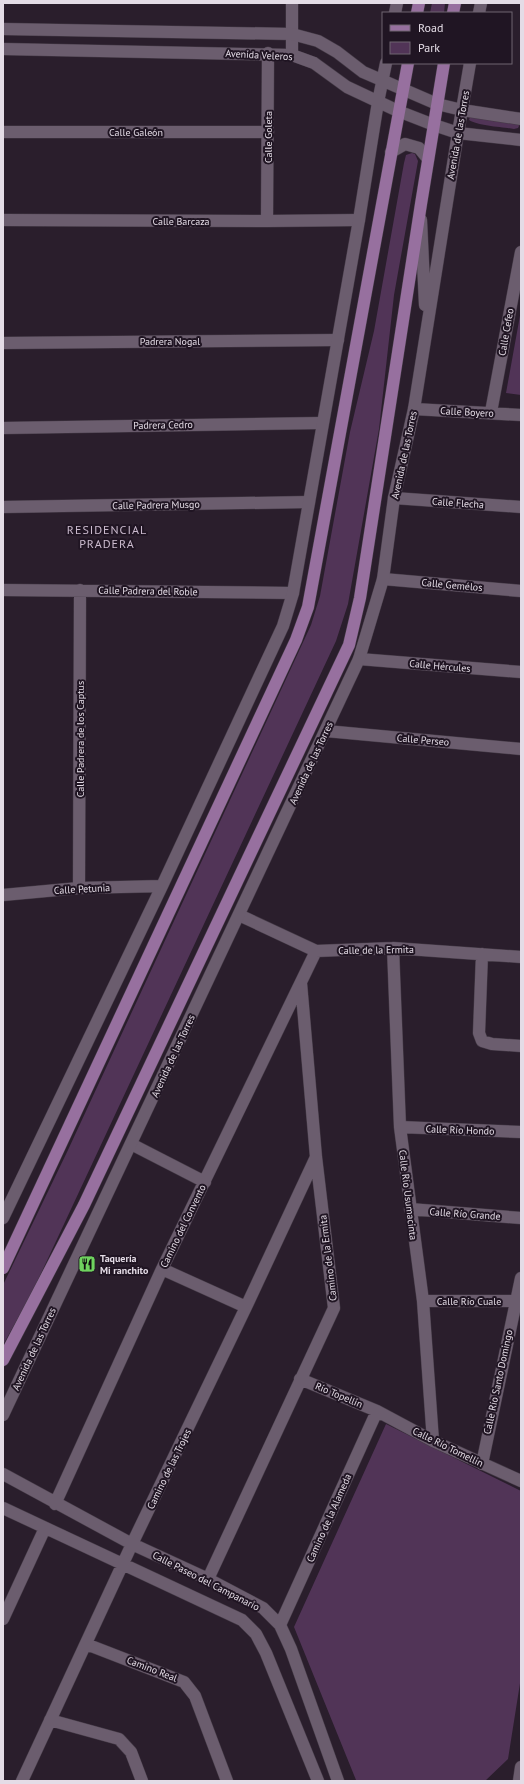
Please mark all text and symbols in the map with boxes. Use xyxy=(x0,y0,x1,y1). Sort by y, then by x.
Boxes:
legend xyxy=(382,12,512,64)
text: Road xyxy=(418,20,443,35)
text: Park xyxy=(418,40,440,55)
street label: Avenida Veleros xyxy=(225,47,293,63)
street label: Avenida de las Torres xyxy=(444,90,472,180)
street label: Calle Goleta xyxy=(262,111,275,163)
street label: Calle Galeón xyxy=(109,126,163,139)
street label: Calle Barcaza xyxy=(152,215,210,228)
street label: Calle Cefeo xyxy=(495,307,517,357)
street label: Padrera Nogal xyxy=(140,335,200,348)
street label: Calle Boyero xyxy=(440,404,494,420)
street label: Avenida de las Torres xyxy=(388,410,420,500)
street label: Padrera Cedro xyxy=(133,418,193,432)
street label: Calle Flecha xyxy=(432,495,484,511)
street label: Calle Padrera Musgo xyxy=(112,498,200,512)
district label: RESIDENCIAL PRADERA xyxy=(67,522,147,551)
street label: Calle Gemélos xyxy=(421,576,483,594)
street label: Calle Padrera del Roble xyxy=(98,584,198,598)
street label: Calle Hércules xyxy=(409,657,471,675)
street label: Calle Padrera de los Captus xyxy=(74,681,87,797)
street label: Avenida de las Torres xyxy=(286,720,336,806)
street label: Calle Perseo xyxy=(396,731,450,749)
street label: Calle Petunia xyxy=(54,881,110,897)
street label: Calle de la Ermita xyxy=(338,943,414,957)
street label: Avenida de las Torres xyxy=(148,1013,198,1099)
street label: Calle Río Hondo xyxy=(425,1122,495,1138)
street label: Calle Río Usumacinta xyxy=(396,1149,420,1241)
street label: Camino del Convento xyxy=(157,1182,209,1270)
street label: Calle Río Grande xyxy=(429,1205,501,1223)
street label: Camino de la Ermita xyxy=(316,1214,340,1302)
place label: Taquería Mi ranchito xyxy=(100,1252,149,1277)
restaurant icon: Taquería Mi ranchito xyxy=(77,1254,97,1274)
street label: Calle Río Cuale xyxy=(437,1295,501,1308)
street label: Avenida de las Torres xyxy=(9,1306,59,1392)
street label: Calle Río Santo Domingo xyxy=(481,1329,515,1435)
street label: Río Topellin xyxy=(313,1379,365,1411)
street label: Calle Río Tomellin xyxy=(410,1424,486,1470)
street label: Camino de las Trojes xyxy=(144,1427,194,1511)
street label: Camino de la Alameda xyxy=(304,1472,354,1564)
street label: Calle Paseo del Campanario xyxy=(150,1548,262,1614)
street label: Camino Real xyxy=(125,1653,179,1685)

